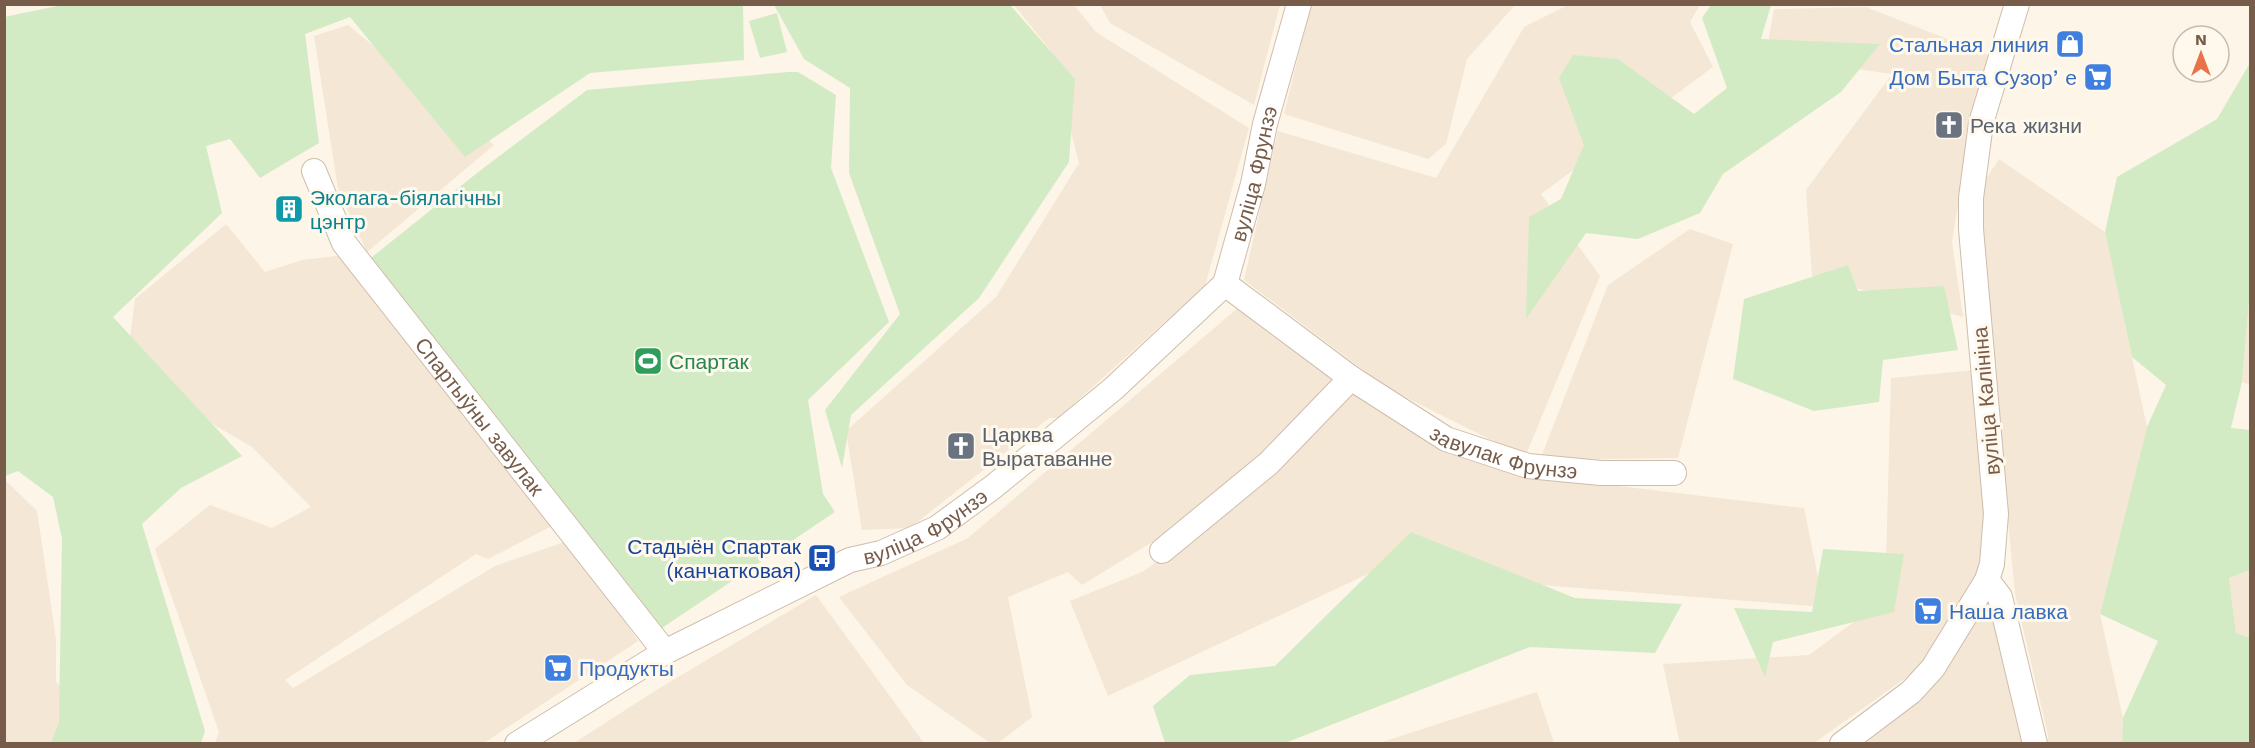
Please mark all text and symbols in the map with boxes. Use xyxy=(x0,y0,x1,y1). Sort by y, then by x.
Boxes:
north arrow xyxy=(2171,24,2231,84)
shop icon: Стальная линия xyxy=(2054,28,2086,60)
text: N xyxy=(2195,30,2207,49)
place label: Стальная линия xyxy=(1889,32,2049,57)
supermarket icon: Дом Быта Сузорʼе xyxy=(2082,61,2114,93)
place label: Дом Быта Сузорʼе xyxy=(1889,65,2077,90)
street label: вуліца Фрунзэ xyxy=(1225,103,1282,244)
church icon: Река жизни xyxy=(1933,109,1965,141)
place label: Река жизни xyxy=(1970,113,2082,138)
place label: Эколага-біялагічны цэнтр xyxy=(310,185,501,234)
building icon: Эколага-біялагічны цэнтр xyxy=(273,193,305,225)
street label: вуліца Калініна xyxy=(1967,325,2005,476)
street label: Спартыўны завулак xyxy=(410,332,550,501)
sports icon: Спартак xyxy=(632,345,664,377)
place label: Спартак xyxy=(669,349,749,374)
street label: завулак Фрунзэ xyxy=(1426,420,1579,483)
place label: Царква Выратаванне xyxy=(982,422,1113,471)
church icon: Царква Выратаванне xyxy=(945,430,977,462)
street label: вуліца Фрунзэ xyxy=(861,483,992,569)
place label: Стадыён Спартак (канчатковая) xyxy=(627,534,802,583)
bus stop icon: Стадыён Спартак (канчатковая) xyxy=(806,542,838,574)
supermarket icon: Наша лавка xyxy=(1912,595,1944,627)
place label: Наша лавка xyxy=(1949,599,2068,624)
supermarket icon: Продукты xyxy=(542,652,574,684)
place label: Продукты xyxy=(579,656,674,681)

